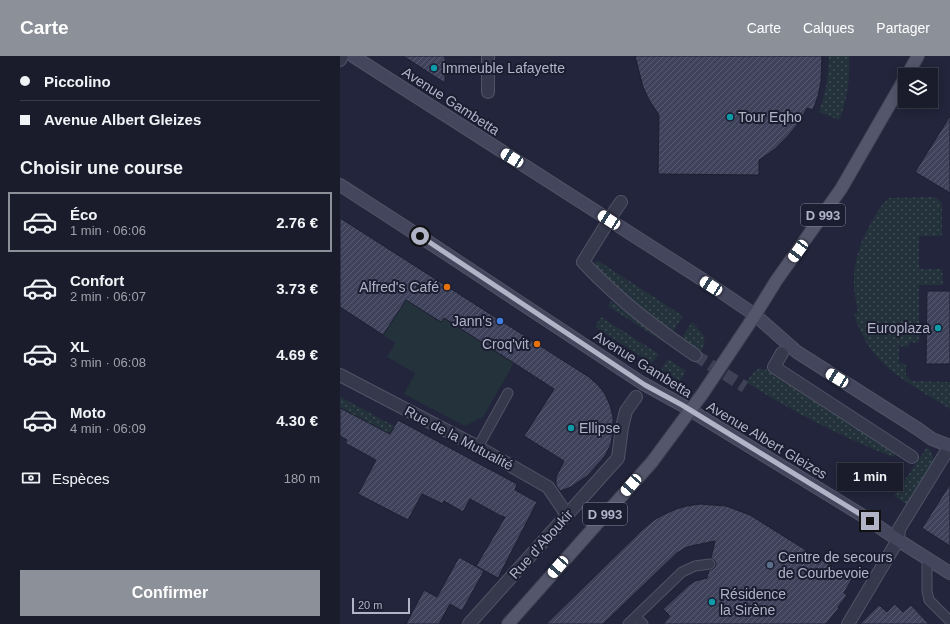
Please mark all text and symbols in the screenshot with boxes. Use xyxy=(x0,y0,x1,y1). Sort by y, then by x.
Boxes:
text: Carte xyxy=(20,17,69,38)
text: Carte xyxy=(747,20,781,36)
text: Calques xyxy=(803,20,854,36)
text: Partager xyxy=(876,20,930,36)
place label: Immeuble Lafayette xyxy=(442,60,565,76)
marker: Immeuble Lafayette xyxy=(429,63,439,73)
street label: Avenue Gambetta xyxy=(399,64,503,138)
map controls xyxy=(898,68,938,108)
button: layers xyxy=(898,68,938,108)
text: Piccolino xyxy=(44,73,111,90)
place label: Tour Eqho xyxy=(738,109,802,125)
text: Avenue Albert Gleizes xyxy=(44,111,201,128)
marker: Tour Eqho xyxy=(725,112,735,122)
car xyxy=(499,147,525,169)
text: Choisir une course xyxy=(20,158,183,178)
icon: car xyxy=(22,204,58,240)
road number: D 993 xyxy=(801,204,845,226)
text: Éco xyxy=(70,206,98,223)
car xyxy=(596,208,622,232)
text: 2.76 € xyxy=(276,214,318,231)
text: 1 min · 06:06 xyxy=(70,223,146,238)
route start xyxy=(411,227,429,245)
car xyxy=(786,238,810,264)
icon: car xyxy=(22,270,58,306)
text: Confort xyxy=(70,272,124,289)
car xyxy=(698,274,724,298)
place label: Alfred's Café xyxy=(359,279,439,295)
text: 3.73 € xyxy=(276,280,318,297)
marker: Alfred's Café xyxy=(442,282,452,292)
text: 2 min · 06:07 xyxy=(70,289,146,304)
place label: Jann's xyxy=(452,313,492,329)
marker: Jann's xyxy=(495,316,505,326)
place label: Europlaza xyxy=(867,320,930,336)
marker: Europlaza xyxy=(933,323,943,333)
street label: Avenue Gambetta xyxy=(591,327,695,401)
icon: car xyxy=(22,336,58,372)
place label: Croq'vit xyxy=(482,336,529,352)
text: XL xyxy=(70,338,89,355)
marker: Croq'vit xyxy=(532,339,542,349)
text: 4.69 € xyxy=(276,346,318,363)
text: 3 min · 06:08 xyxy=(70,355,146,370)
car xyxy=(824,367,850,389)
street label: Avenue Albert Gleizes xyxy=(704,398,830,482)
icon: car xyxy=(22,402,58,438)
street label: Rue de la Mutualité xyxy=(402,403,516,473)
text: Moto xyxy=(70,404,106,421)
text: 4.30 € xyxy=(276,412,318,429)
place label: Ellipse xyxy=(579,420,620,436)
text: 4 min · 06:09 xyxy=(70,421,146,436)
marker: Ellipse xyxy=(566,423,576,433)
callout: 1 min xyxy=(837,463,903,491)
icon: cash xyxy=(20,467,42,489)
text: 1 min xyxy=(853,469,887,484)
text: Espèces xyxy=(52,470,110,487)
text: 180 m xyxy=(284,471,320,486)
car xyxy=(619,472,643,498)
road number: D 993 xyxy=(583,503,627,525)
street label: Rue d'Aboukir xyxy=(506,506,576,582)
route end xyxy=(861,512,879,530)
place label: Centre de secours de Courbevoie xyxy=(778,549,892,581)
car xyxy=(546,554,570,580)
marker: Centre de secours de Courbevoie xyxy=(765,560,775,570)
button: Confirmer xyxy=(20,570,320,616)
place label: Résidence la Sirène xyxy=(720,586,786,618)
scale bar xyxy=(352,596,410,615)
marker: Résidence la Sirène xyxy=(707,597,717,607)
text: 20 m xyxy=(358,599,382,611)

